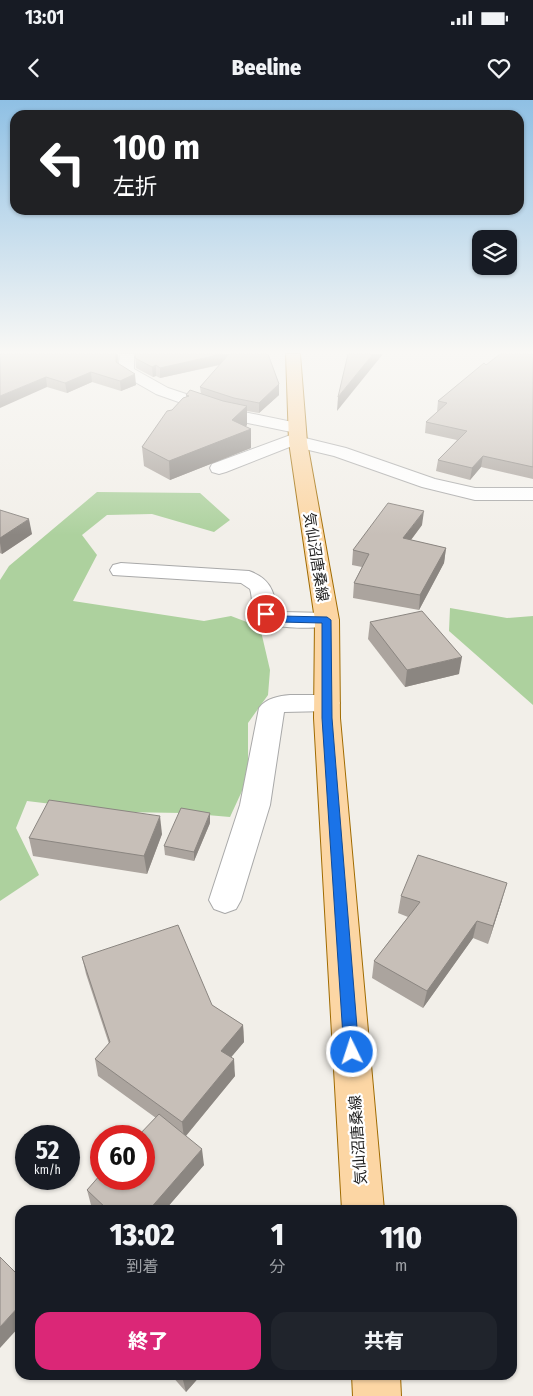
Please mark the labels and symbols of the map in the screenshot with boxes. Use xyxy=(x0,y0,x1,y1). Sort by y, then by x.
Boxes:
street label: 気仙沼唐桑線 xyxy=(300,511,332,603)
pin xyxy=(245,593,287,635)
position arrow xyxy=(325,1025,377,1077)
street label: 気仙沼唐桑線 xyxy=(346,1094,370,1186)
speed limit sign: 60 xyxy=(90,1125,155,1190)

